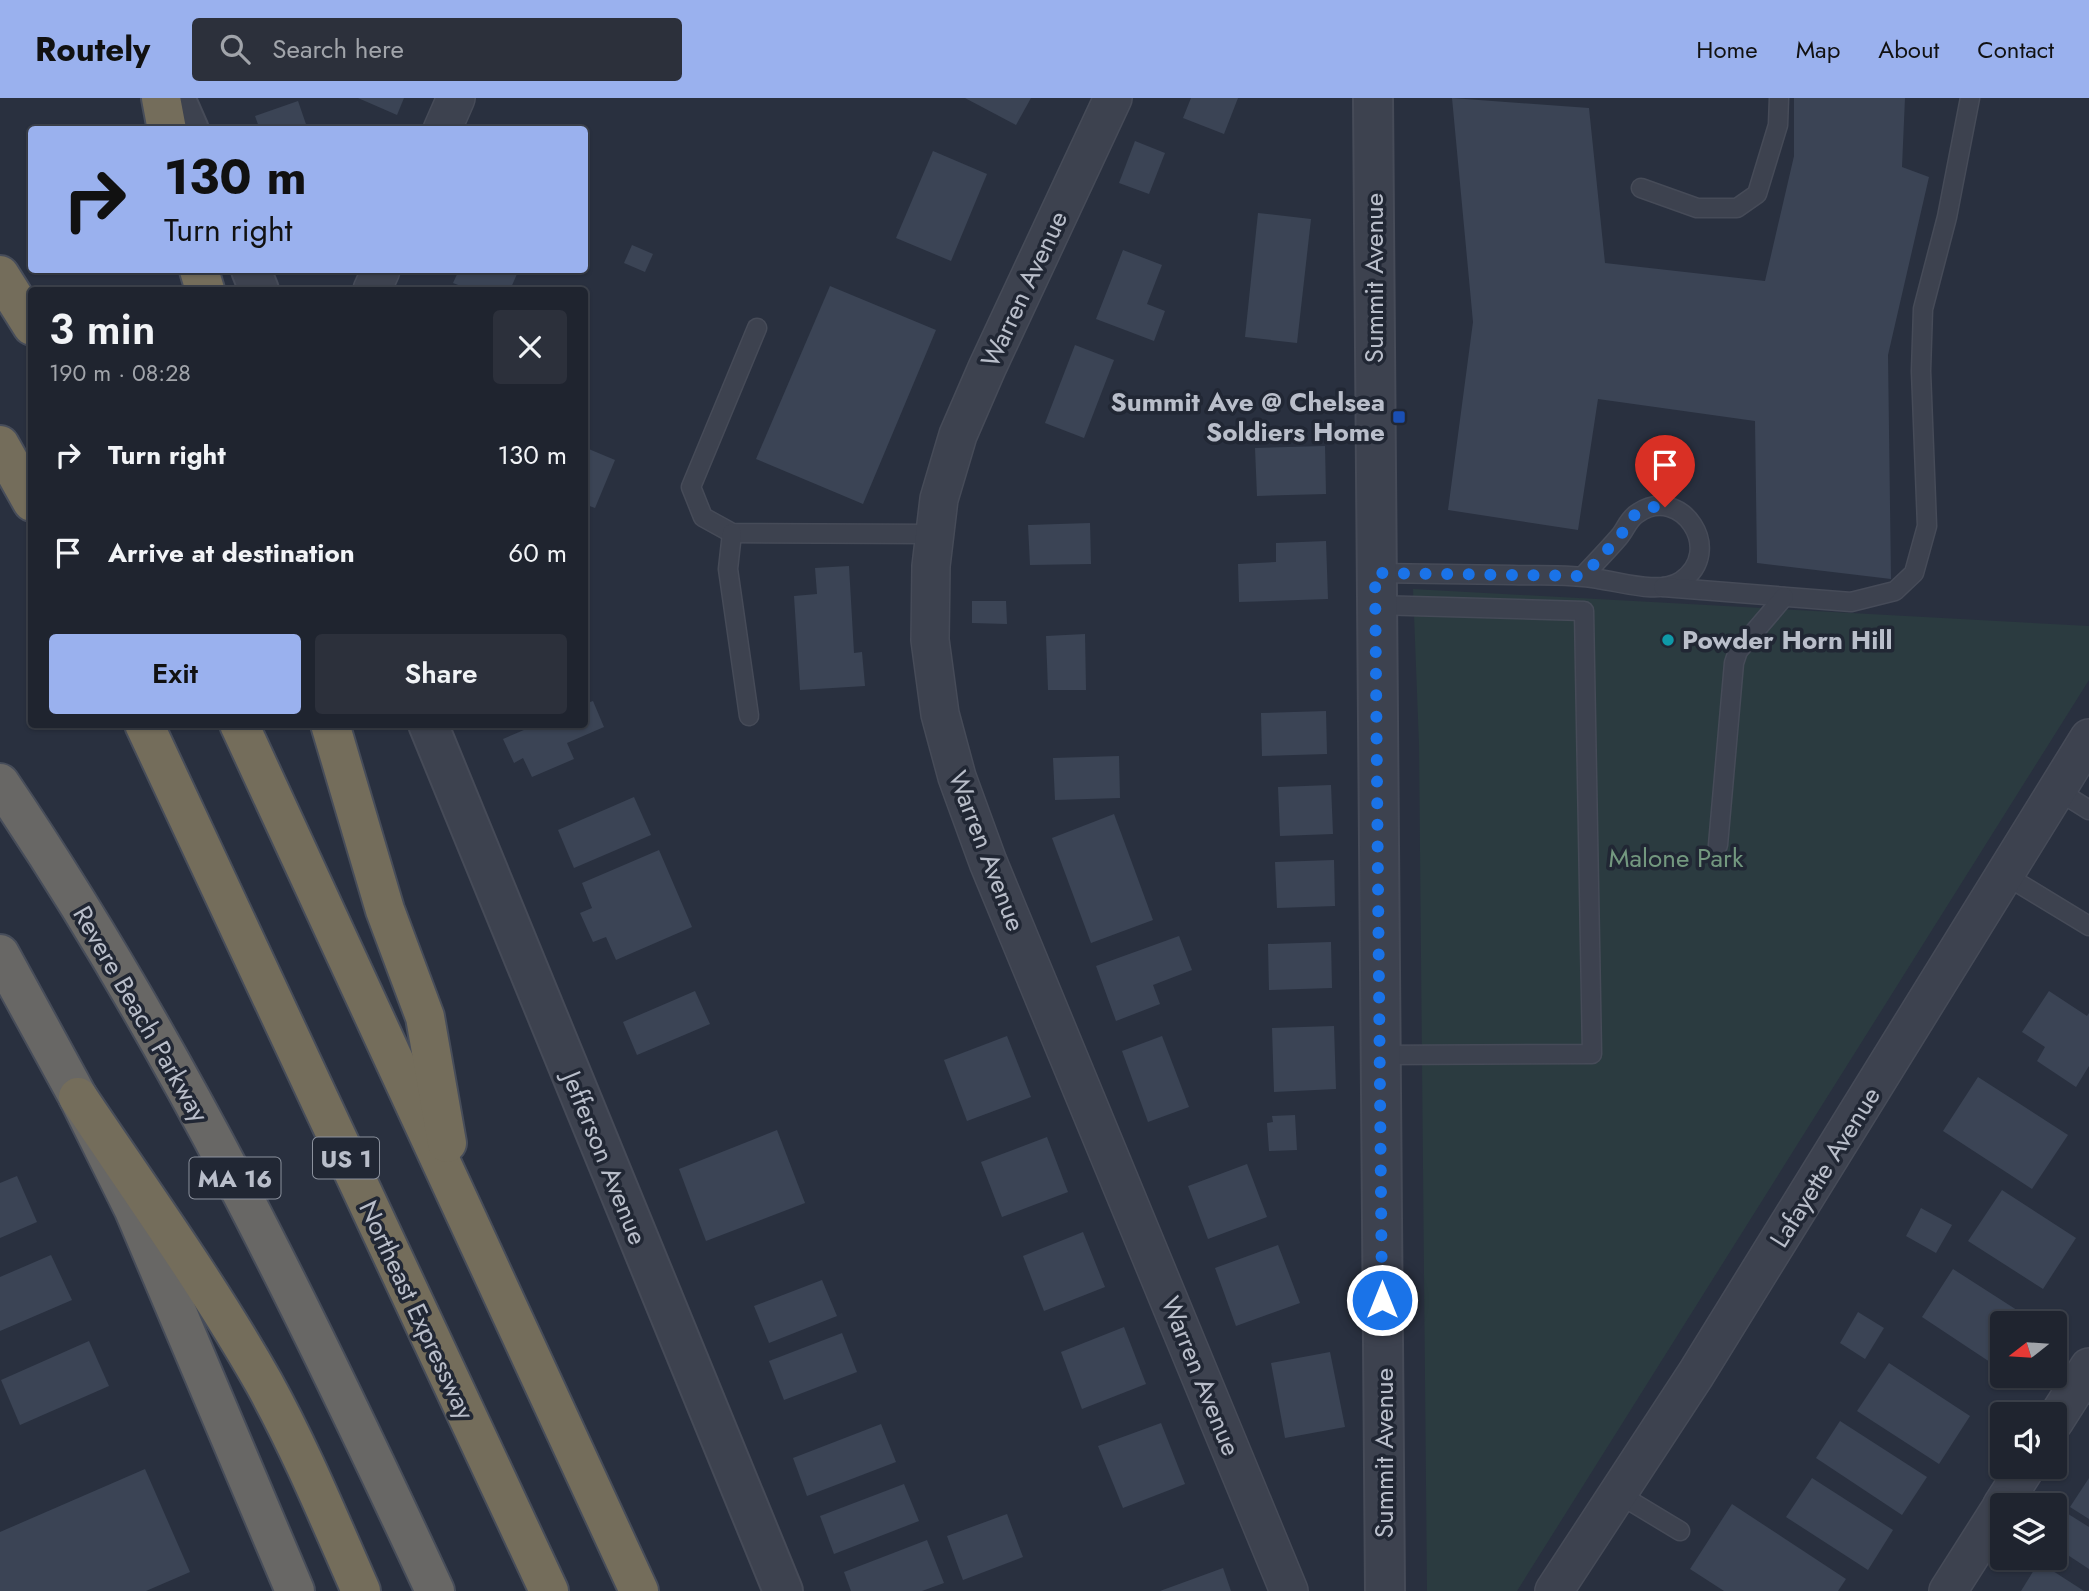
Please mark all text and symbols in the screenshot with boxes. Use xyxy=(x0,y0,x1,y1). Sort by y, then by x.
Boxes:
search box xyxy=(192,18,682,81)
text: Routely xyxy=(35,26,150,73)
icon: search xyxy=(216,30,254,68)
text: Search here xyxy=(272,30,404,68)
text: Home xyxy=(1696,32,1758,67)
text: Map xyxy=(1796,32,1840,67)
text: About xyxy=(1878,32,1939,67)
text: Contact xyxy=(1977,32,2054,67)
text: 130 m xyxy=(164,142,307,212)
icon: right xyxy=(49,154,140,245)
street label: Summit Avenue xyxy=(1355,193,1393,363)
street label: Warren Avenue xyxy=(971,204,1077,374)
text: Turn right xyxy=(164,207,293,253)
text: 3 min xyxy=(49,299,155,360)
button: close xyxy=(493,310,567,384)
text: 190 m · 08:28 xyxy=(49,356,191,390)
place label: Summit Ave @ Chelsea Soldiers Home xyxy=(1111,383,1385,451)
marker: Summit Ave @ Chelsea Soldiers Home xyxy=(1391,409,1407,425)
pin xyxy=(1635,435,1695,507)
icon: right xyxy=(49,436,87,474)
text: Turn right xyxy=(108,436,226,474)
text: 130 m xyxy=(497,436,567,474)
icon: arrive xyxy=(1646,446,1684,484)
icon: arrive xyxy=(49,534,87,572)
text: Arrive at destination xyxy=(108,534,355,572)
text: 60 m xyxy=(508,534,567,572)
place label: Powder Horn Hill xyxy=(1682,621,1892,659)
marker: Powder Horn Hill xyxy=(1660,632,1676,648)
button: Exit xyxy=(49,634,301,714)
button: Share xyxy=(315,634,567,714)
street label: Warren Avenue xyxy=(939,765,1035,937)
park label: Malone Park xyxy=(1609,839,1744,877)
street label: Revere Beach Parkway xyxy=(63,899,219,1130)
street label: Jefferson Avenue xyxy=(552,1063,657,1250)
street label: Lafayette Avenue xyxy=(1760,1079,1890,1255)
road number: US 1 xyxy=(313,1138,379,1178)
road number: MA 16 xyxy=(190,1158,280,1198)
street label: Northeast Expressway xyxy=(350,1194,485,1426)
position arrow xyxy=(1345,1263,1419,1337)
street label: Warren Avenue xyxy=(1152,1291,1250,1461)
north arrow xyxy=(1990,1311,2067,1388)
map controls xyxy=(1990,1311,2067,1570)
street label: Summit Avenue xyxy=(1365,1368,1403,1538)
button: sound xyxy=(1990,1402,2067,1479)
button: layers xyxy=(1990,1493,2067,1570)

